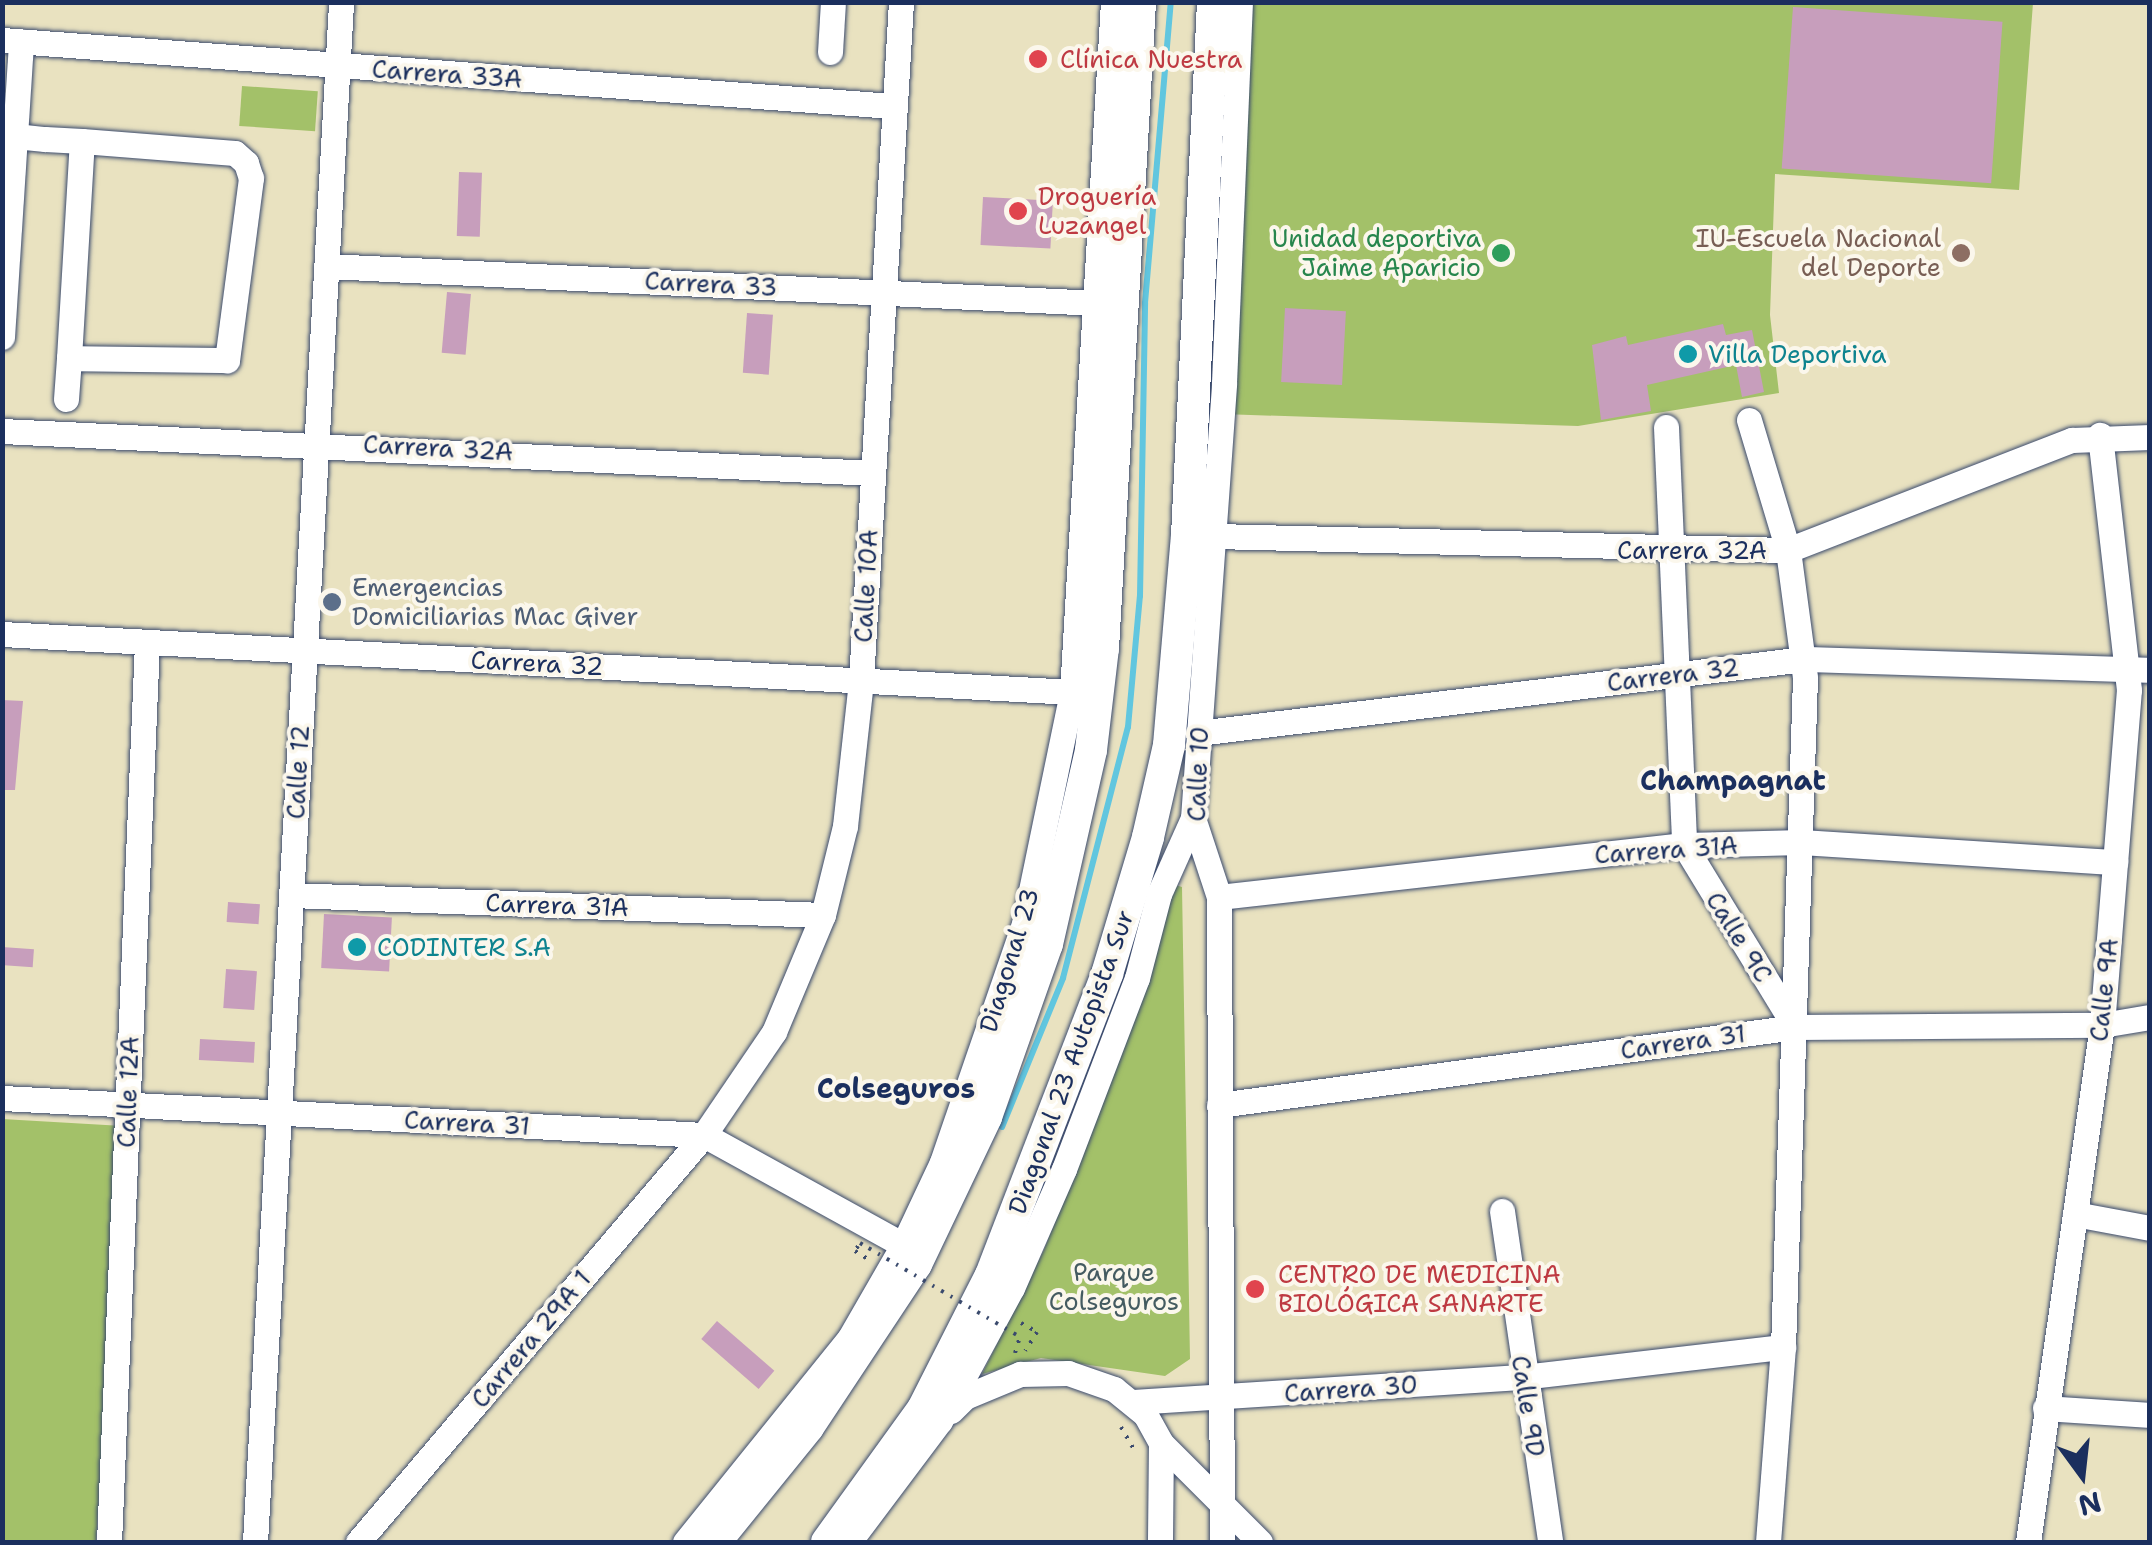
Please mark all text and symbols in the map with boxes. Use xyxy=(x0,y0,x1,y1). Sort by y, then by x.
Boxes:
place label: Clínica Nuestra xyxy=(1060,44,1242,74)
marker: Clínica Nuestra xyxy=(1025,46,1051,72)
street label: Carrera 33A xyxy=(371,54,523,94)
place label: Droguería Luzangel xyxy=(1038,182,1156,241)
marker: Droguería Luzangel xyxy=(1007,200,1029,222)
place label: Unidad deportiva Jaime Aparicio xyxy=(1272,224,1481,283)
place label: IU-Escuela Nacional del Deporte xyxy=(1696,224,1941,283)
marker: Unidad deportiva Jaime Aparicio xyxy=(1490,242,1512,264)
marker: IU-Escuela Nacional del Deporte xyxy=(1950,242,1972,264)
street label: Carrera 33 xyxy=(644,266,778,302)
place label: Villa Deportiva xyxy=(1708,339,1887,369)
marker: Villa Deportiva xyxy=(1677,343,1699,365)
street label: Carrera 32A xyxy=(362,429,514,467)
street label: Calle 10A xyxy=(848,529,884,643)
street label: Carrera 32A xyxy=(1617,535,1767,565)
place label: Emergencias Domiciliarias Mac Giver xyxy=(352,573,638,632)
marker: Emergencias Domiciliarias Mac Giver xyxy=(321,591,343,613)
street label: Carrera 32 xyxy=(470,645,604,681)
street label: Carrera 32 xyxy=(1605,652,1741,698)
street label: Calle 12 xyxy=(281,724,315,820)
street label: Calle 10 xyxy=(1181,726,1215,822)
district label: Champagnat xyxy=(1640,763,1826,797)
street label: Carrera 31A xyxy=(1593,830,1739,870)
street label: Diagonal 23 xyxy=(973,884,1045,1036)
street label: Calle 9C xyxy=(1700,886,1778,988)
street label: Carrera 31A xyxy=(485,888,629,922)
street label: Diagonal 23 Autopista Sur xyxy=(1002,906,1140,1218)
place label: CODINTER S.A xyxy=(377,932,551,962)
marker: CODINTER S.A xyxy=(346,936,368,958)
street label: Calle 9A xyxy=(2084,937,2124,1043)
street label: Carrera 31 xyxy=(1618,1018,1748,1066)
street label: Calle 12A xyxy=(111,1036,145,1148)
district label: Colseguros xyxy=(817,1071,975,1105)
street label: Carrera 31 xyxy=(403,1105,531,1141)
park label: Parque Colseguros xyxy=(1049,1258,1179,1317)
place label: CENTRO DE MEDICINA BIOLÓGICA SANARTE xyxy=(1278,1260,1561,1319)
street label: Carrera 29A 1 xyxy=(465,1264,597,1414)
marker: CENTRO DE MEDICINA BIOLÓGICA SANARTE xyxy=(1242,1276,1268,1302)
street label: Calle 9D xyxy=(1505,1353,1551,1459)
street label: Carrera 30 xyxy=(1283,1369,1419,1409)
north arrow xyxy=(2032,1425,2132,1525)
text: N xyxy=(2074,1483,2105,1525)

